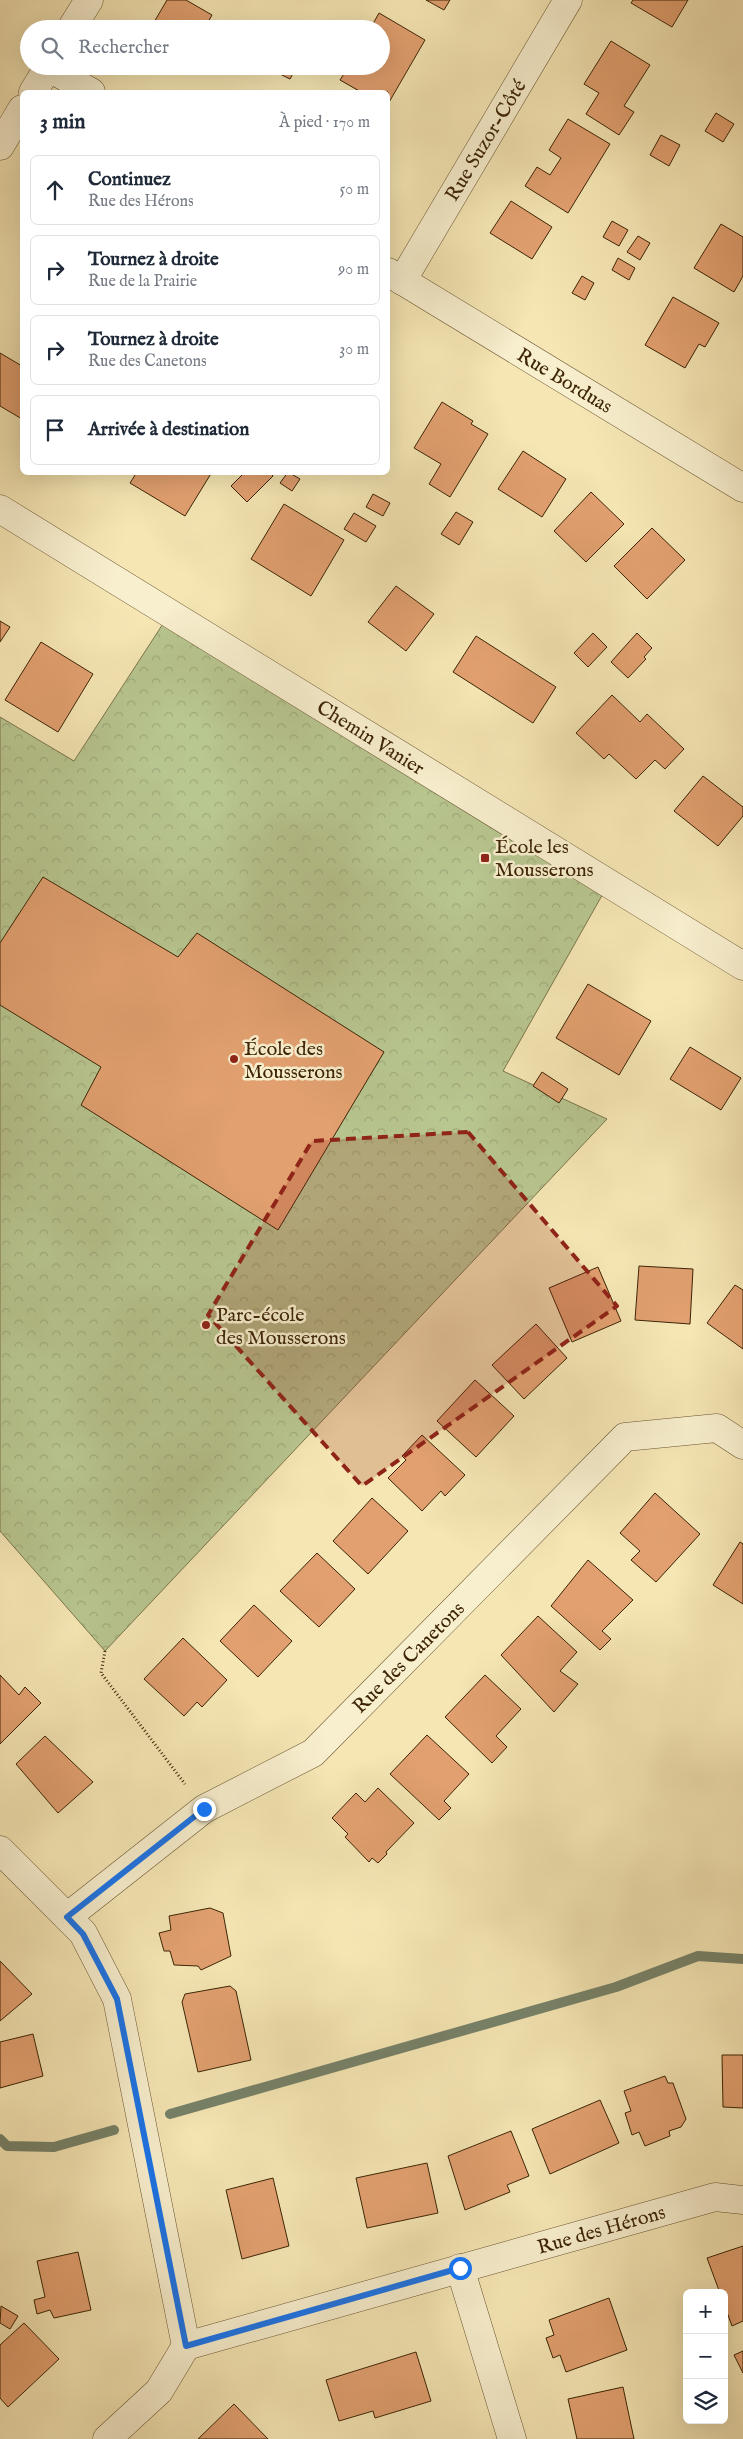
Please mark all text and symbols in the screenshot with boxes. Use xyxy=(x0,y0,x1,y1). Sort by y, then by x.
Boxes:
search box xyxy=(20,20,390,75)
icon: search xyxy=(38,34,66,62)
text: Rechercher xyxy=(78,36,169,60)
street label: Rue Suzor-Côté xyxy=(440,75,532,206)
text: 3 min xyxy=(40,109,85,136)
text: À pied · 170 m xyxy=(279,113,370,133)
text: Continuez xyxy=(88,168,171,192)
icon: ahead xyxy=(41,176,69,204)
text: 50 m xyxy=(340,180,369,200)
text: Rue des Hérons xyxy=(88,192,194,212)
text: Tournez à droite xyxy=(88,248,219,272)
icon: right xyxy=(41,256,69,284)
text: 90 m xyxy=(338,260,369,280)
text: Rue de la Prairie xyxy=(88,272,197,292)
text: Tournez à droite xyxy=(88,328,219,352)
icon: right xyxy=(41,336,69,364)
text: 30 m xyxy=(339,340,369,360)
street label: Rue Borduas xyxy=(512,343,617,420)
text: Rue des Canetons xyxy=(88,352,207,372)
icon: arrive xyxy=(41,416,69,444)
text: Arrivée à destination xyxy=(88,418,249,442)
street label: Chemin Vanier xyxy=(312,695,429,782)
place label: École les Mousserons xyxy=(495,835,594,883)
marker: École les Mousserons xyxy=(479,852,491,864)
place label: École des Mousserons xyxy=(244,1037,343,1085)
marker: École des Mousserons xyxy=(228,1053,240,1065)
place label: Parc-école des Mousserons xyxy=(216,1303,346,1351)
marker: Parc-école des Mousserons xyxy=(200,1319,212,1331)
street label: Rue des Canetons xyxy=(348,1597,470,1719)
route end xyxy=(193,1798,216,1821)
street label: Rue des Hérons xyxy=(534,2200,668,2261)
route start xyxy=(449,2257,472,2280)
map controls xyxy=(683,2289,728,2424)
button: + xyxy=(683,2289,728,2334)
button: − xyxy=(683,2334,728,2379)
button: layers xyxy=(683,2379,728,2424)

